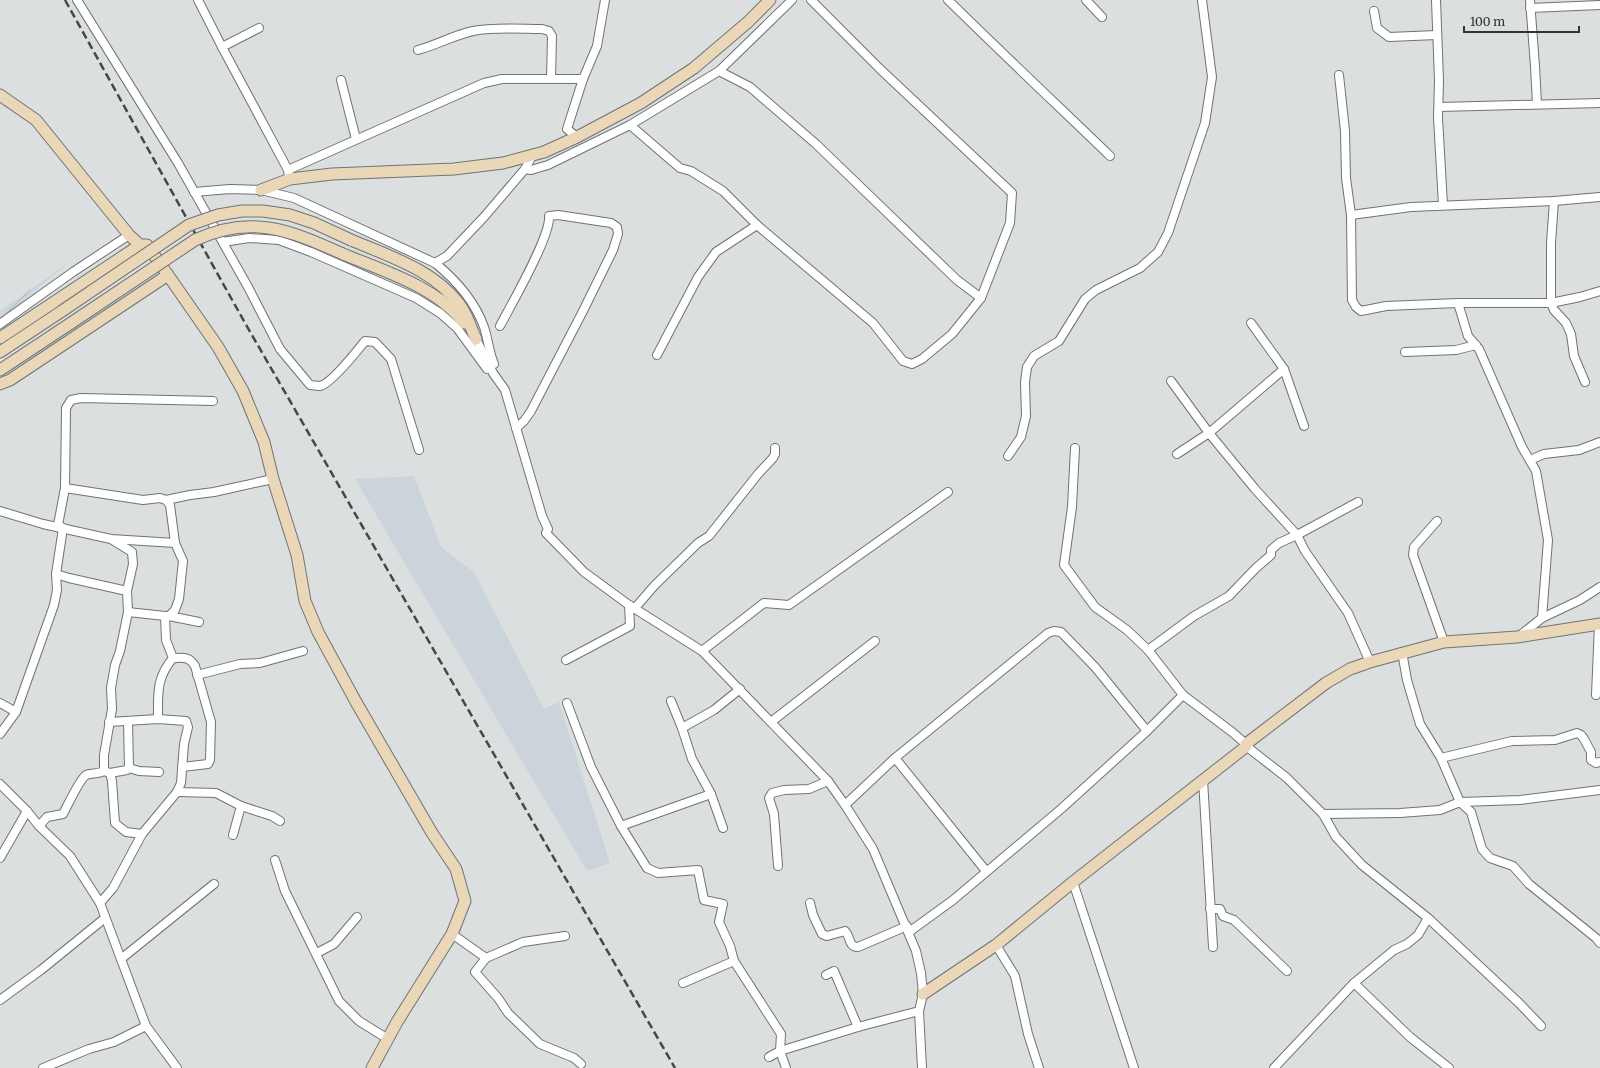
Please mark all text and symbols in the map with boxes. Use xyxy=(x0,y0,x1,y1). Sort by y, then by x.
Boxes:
scale bar xyxy=(1464,8,1579,34)
text: 100 m xyxy=(1470,14,1505,29)

